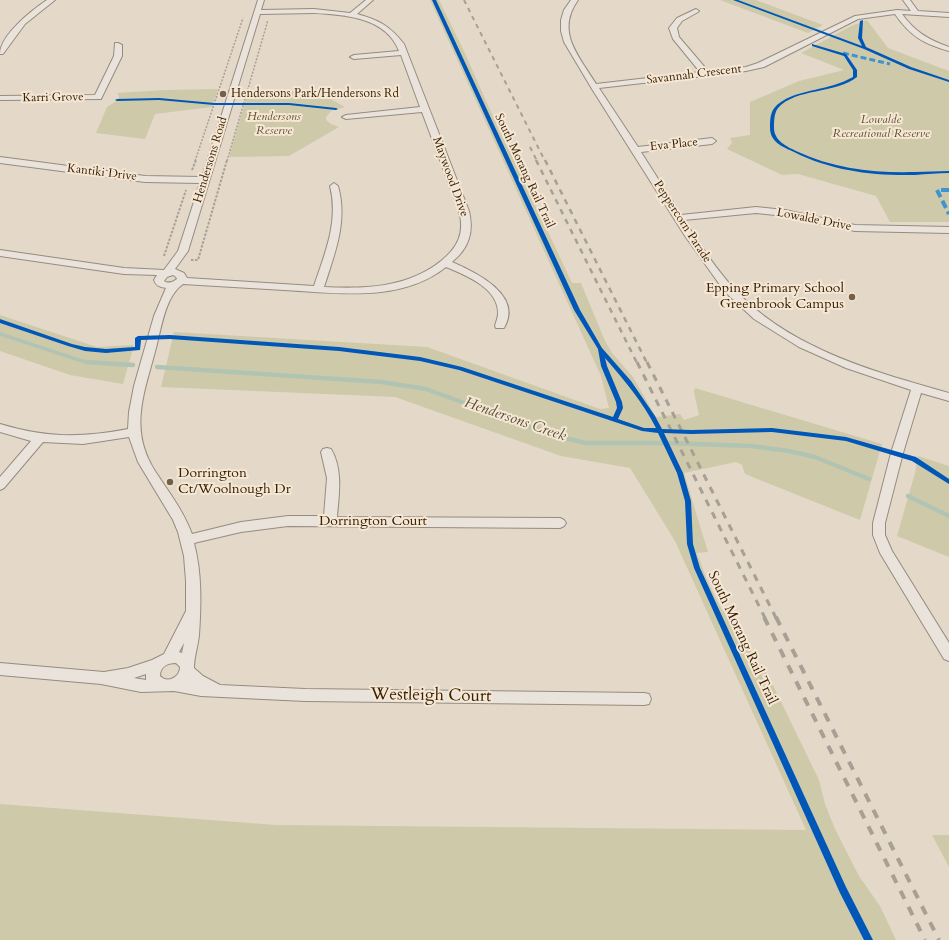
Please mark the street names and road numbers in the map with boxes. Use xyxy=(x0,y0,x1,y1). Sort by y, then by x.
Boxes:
street label: Savannah Crescent xyxy=(646,62,742,88)
street label: Karri Grove xyxy=(22,90,84,106)
street label: South Morang Rail Trail xyxy=(491,111,557,231)
street label: Hendersons Road xyxy=(191,115,231,205)
street label: Maywood Drive xyxy=(429,135,471,219)
street label: Eva Place xyxy=(649,135,699,155)
street label: Kantiki Drive xyxy=(66,162,138,184)
street label: Peppercorn Parade xyxy=(650,178,714,266)
street label: Lowalde Drive xyxy=(775,206,853,234)
street label: Dorrington Court xyxy=(319,514,427,530)
street label: South Morang Rail Trail xyxy=(704,568,780,708)
street label: Westleigh Court xyxy=(370,685,492,707)

